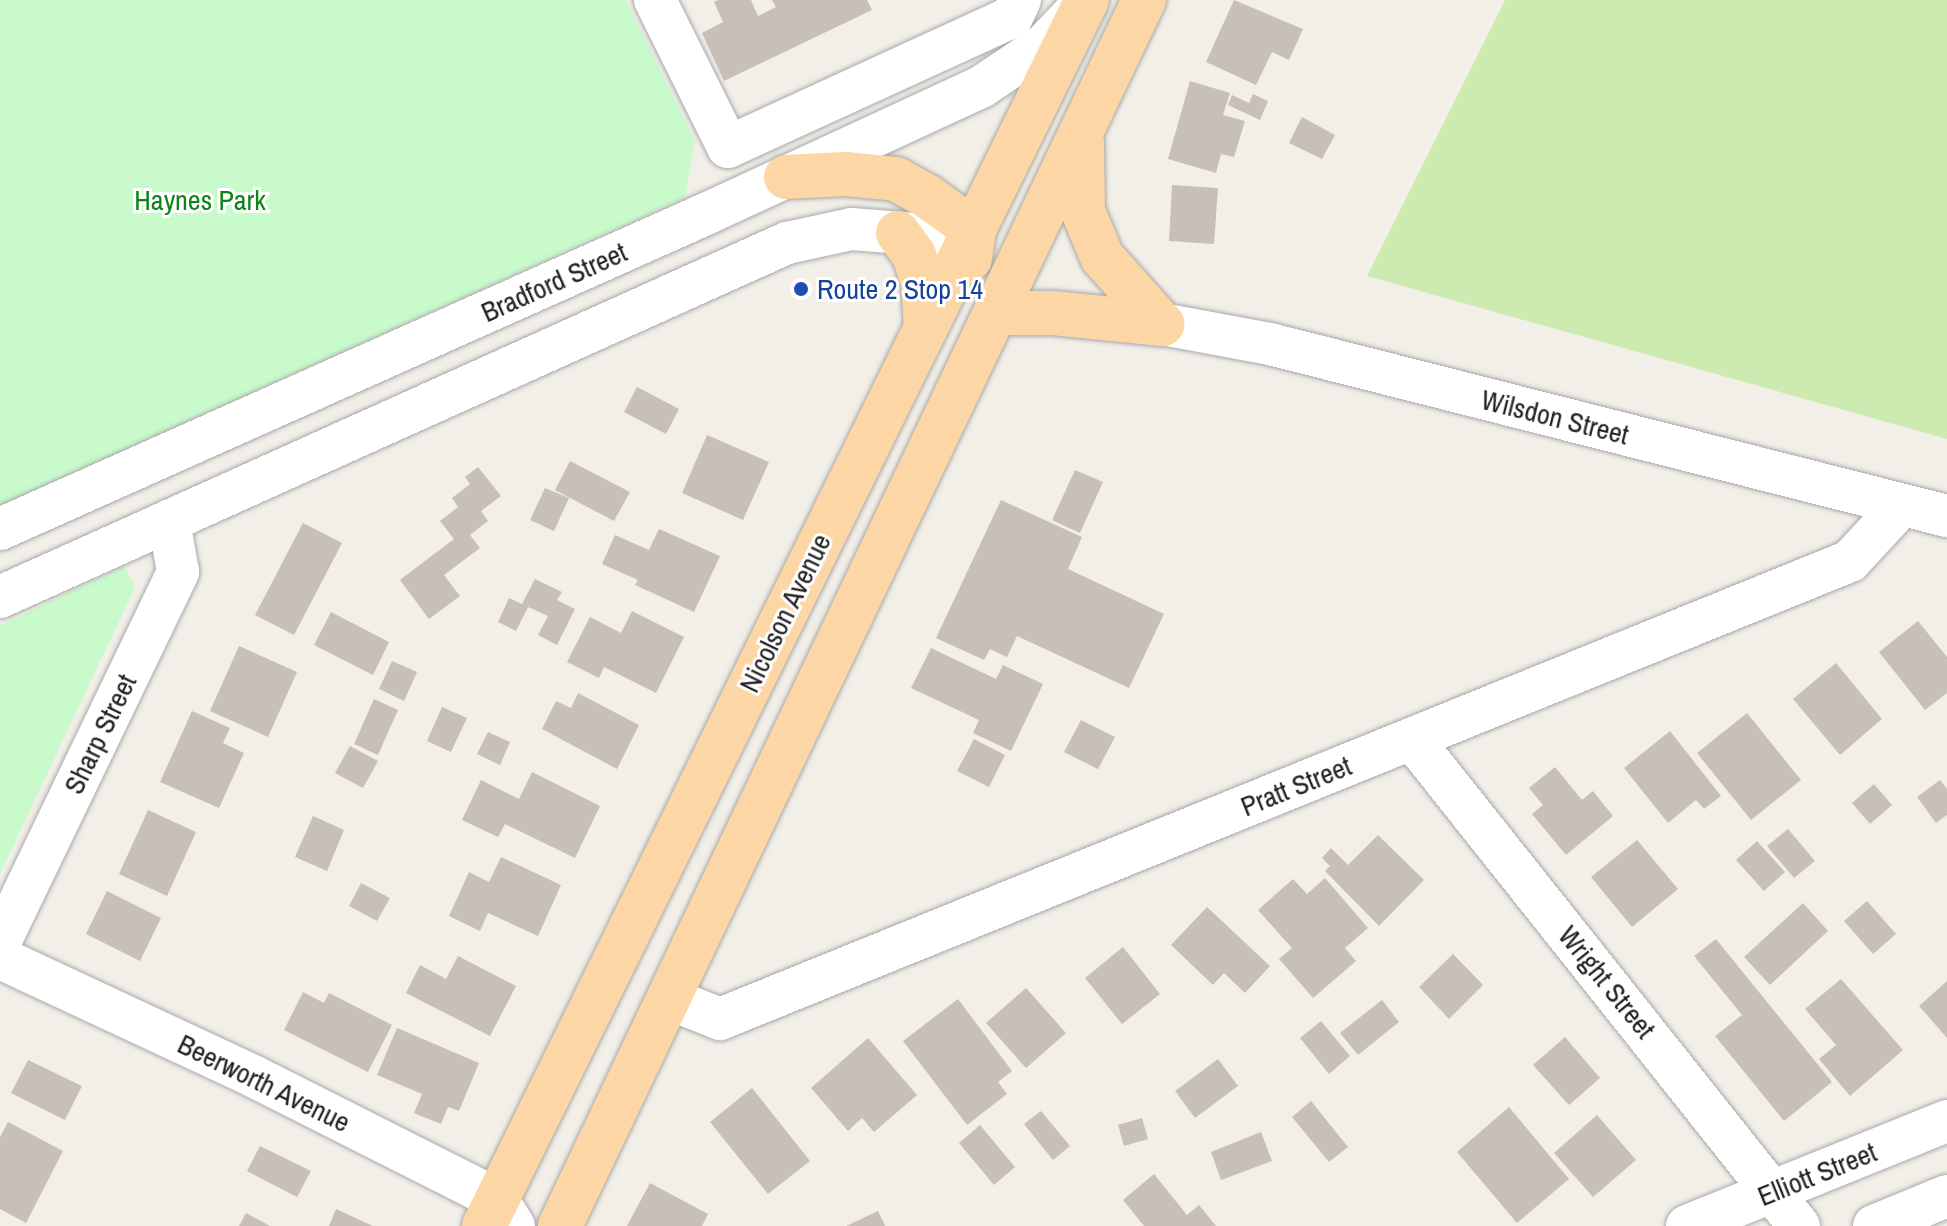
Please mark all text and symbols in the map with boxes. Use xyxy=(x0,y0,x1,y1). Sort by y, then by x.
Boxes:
park label: Haynes Park xyxy=(134,183,266,217)
street label: Bradford Street xyxy=(476,235,632,329)
place label: Route 2 Stop 14 xyxy=(817,272,983,306)
marker: Route 2 Stop 14 xyxy=(792,280,810,298)
street label: Wilsdon Street xyxy=(1478,382,1632,452)
street label: Nicolson Avenue xyxy=(732,528,838,698)
street label: Sharp Street xyxy=(57,669,143,799)
street label: Pratt Street xyxy=(1236,749,1356,823)
street label: Wright Street xyxy=(1552,919,1662,1045)
street label: Beerworth Avenue xyxy=(172,1027,356,1139)
street label: Elliott Street xyxy=(1753,1135,1881,1213)

